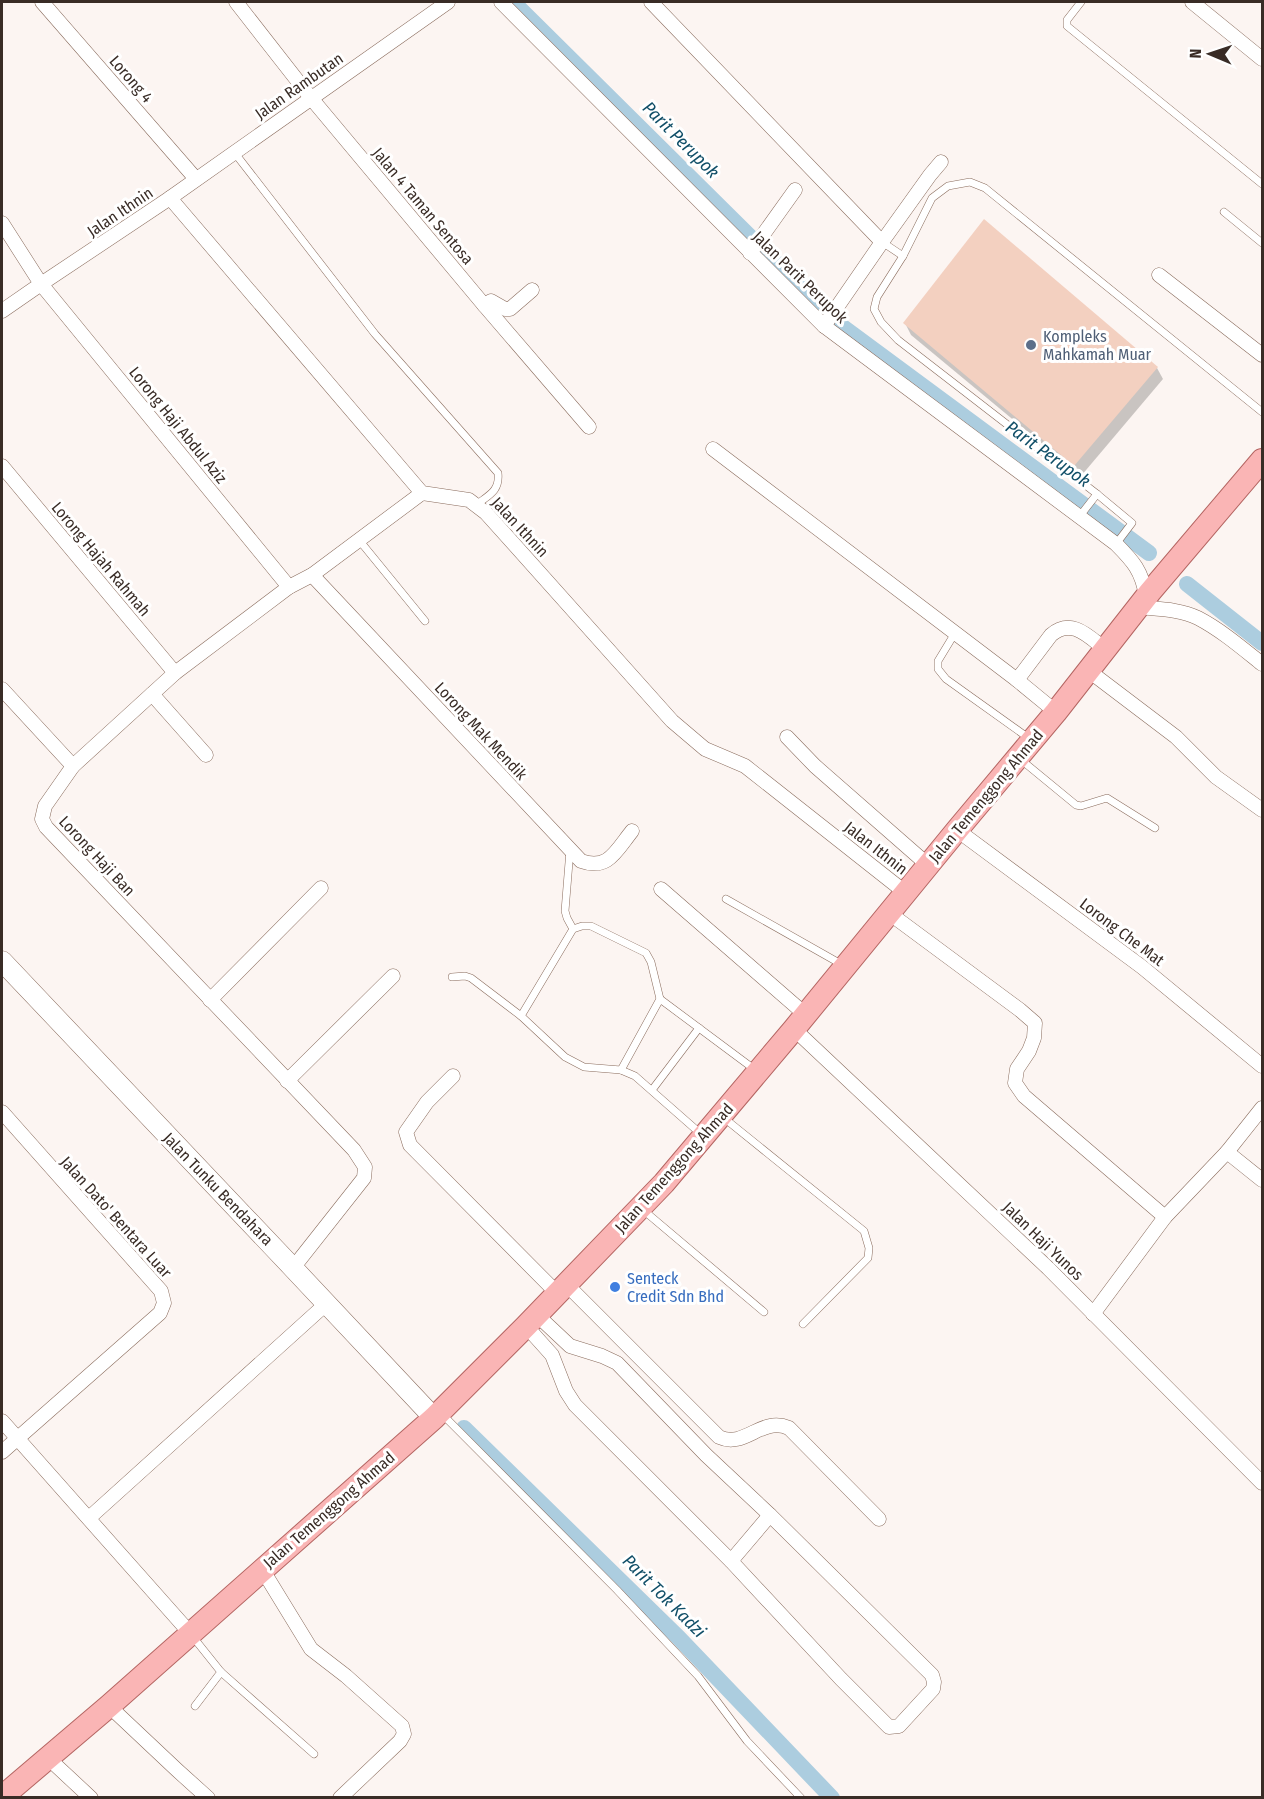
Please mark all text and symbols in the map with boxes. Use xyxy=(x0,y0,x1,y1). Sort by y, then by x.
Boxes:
north arrow xyxy=(1180,24,1240,84)
text: N xyxy=(1186,48,1205,59)
street label: Jalan Rambutan xyxy=(251,49,347,123)
street label: Lorong 4 xyxy=(105,52,157,107)
water label: Parit Perupok xyxy=(638,97,724,183)
street label: Jalan 4 Taman Sentosa xyxy=(369,144,478,268)
street label: Jalan Ithnin xyxy=(84,183,156,241)
street label: Jalan Parit Perupok xyxy=(749,227,852,327)
place label: Kompleks Mahkamah Muar xyxy=(1043,327,1152,364)
marker: Kompleks Mahkamah Muar xyxy=(1024,338,1038,352)
street label: Lorong Haji Abdul Aziz xyxy=(125,363,231,487)
water label: Parit Perupok xyxy=(1001,416,1095,492)
street label: Jalan Ithnin xyxy=(487,493,553,561)
street label: Lorong Hajah Rahmah xyxy=(48,498,154,620)
street label: Lorong Mak Mendik xyxy=(431,678,531,784)
street label: Jalan Temenggong Ahmad xyxy=(925,726,1047,866)
street label: Lorong Haji Ban xyxy=(55,812,139,900)
street label: Jalan Ithnin xyxy=(841,817,911,879)
street label: Lorong Che Mat xyxy=(1076,894,1169,970)
street label: Jalan Temenggong Ahmad xyxy=(611,1099,737,1237)
street label: Jalan Tunku Bendahara xyxy=(159,1128,277,1250)
street label: Jalan Dato' Bentara Luar xyxy=(56,1152,176,1282)
street label: Jalan Haji Yunos xyxy=(999,1198,1087,1284)
place label: Senteck Credit Sdn Bhd xyxy=(627,1269,724,1306)
marker: Senteck Credit Sdn Bhd xyxy=(608,1280,622,1294)
street label: Jalan Temenggong Ahmad xyxy=(259,1448,399,1572)
water label: Parit Tok Kadzi xyxy=(618,1550,710,1642)

